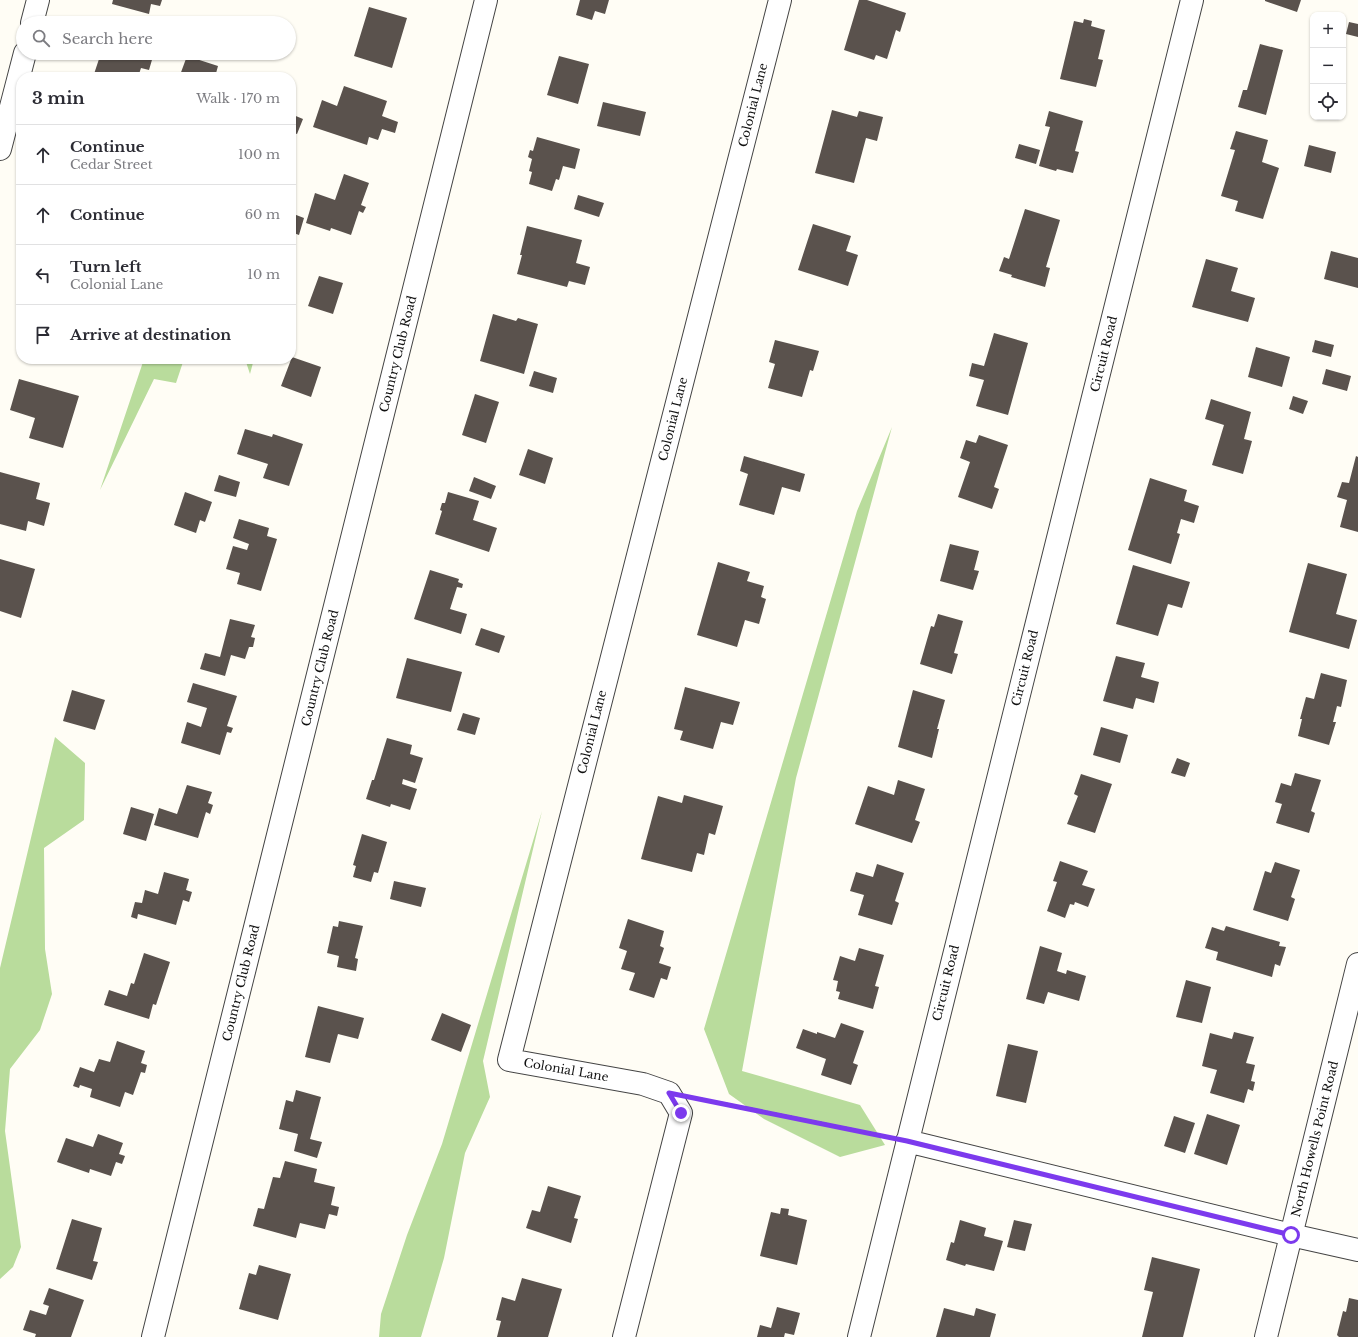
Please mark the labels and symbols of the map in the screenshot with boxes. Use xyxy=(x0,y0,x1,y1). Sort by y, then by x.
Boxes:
street label: Colonial Lane xyxy=(735,61,770,148)
street label: Country Club Road xyxy=(376,294,419,414)
street label: Circuit Road xyxy=(1087,314,1120,393)
street label: Colonial Lane xyxy=(655,375,690,462)
street label: Country Club Road xyxy=(298,608,341,728)
street label: Circuit Road xyxy=(1008,628,1041,707)
street label: Colonial Lane xyxy=(574,688,609,775)
street label: Country Club Road xyxy=(219,923,262,1043)
street label: Circuit Road xyxy=(929,943,962,1022)
street label: Colonial Lane xyxy=(522,1055,610,1084)
street label: North Howells Point Road xyxy=(1288,1059,1341,1218)
route end xyxy=(672,1104,690,1122)
route start xyxy=(1282,1226,1300,1244)

